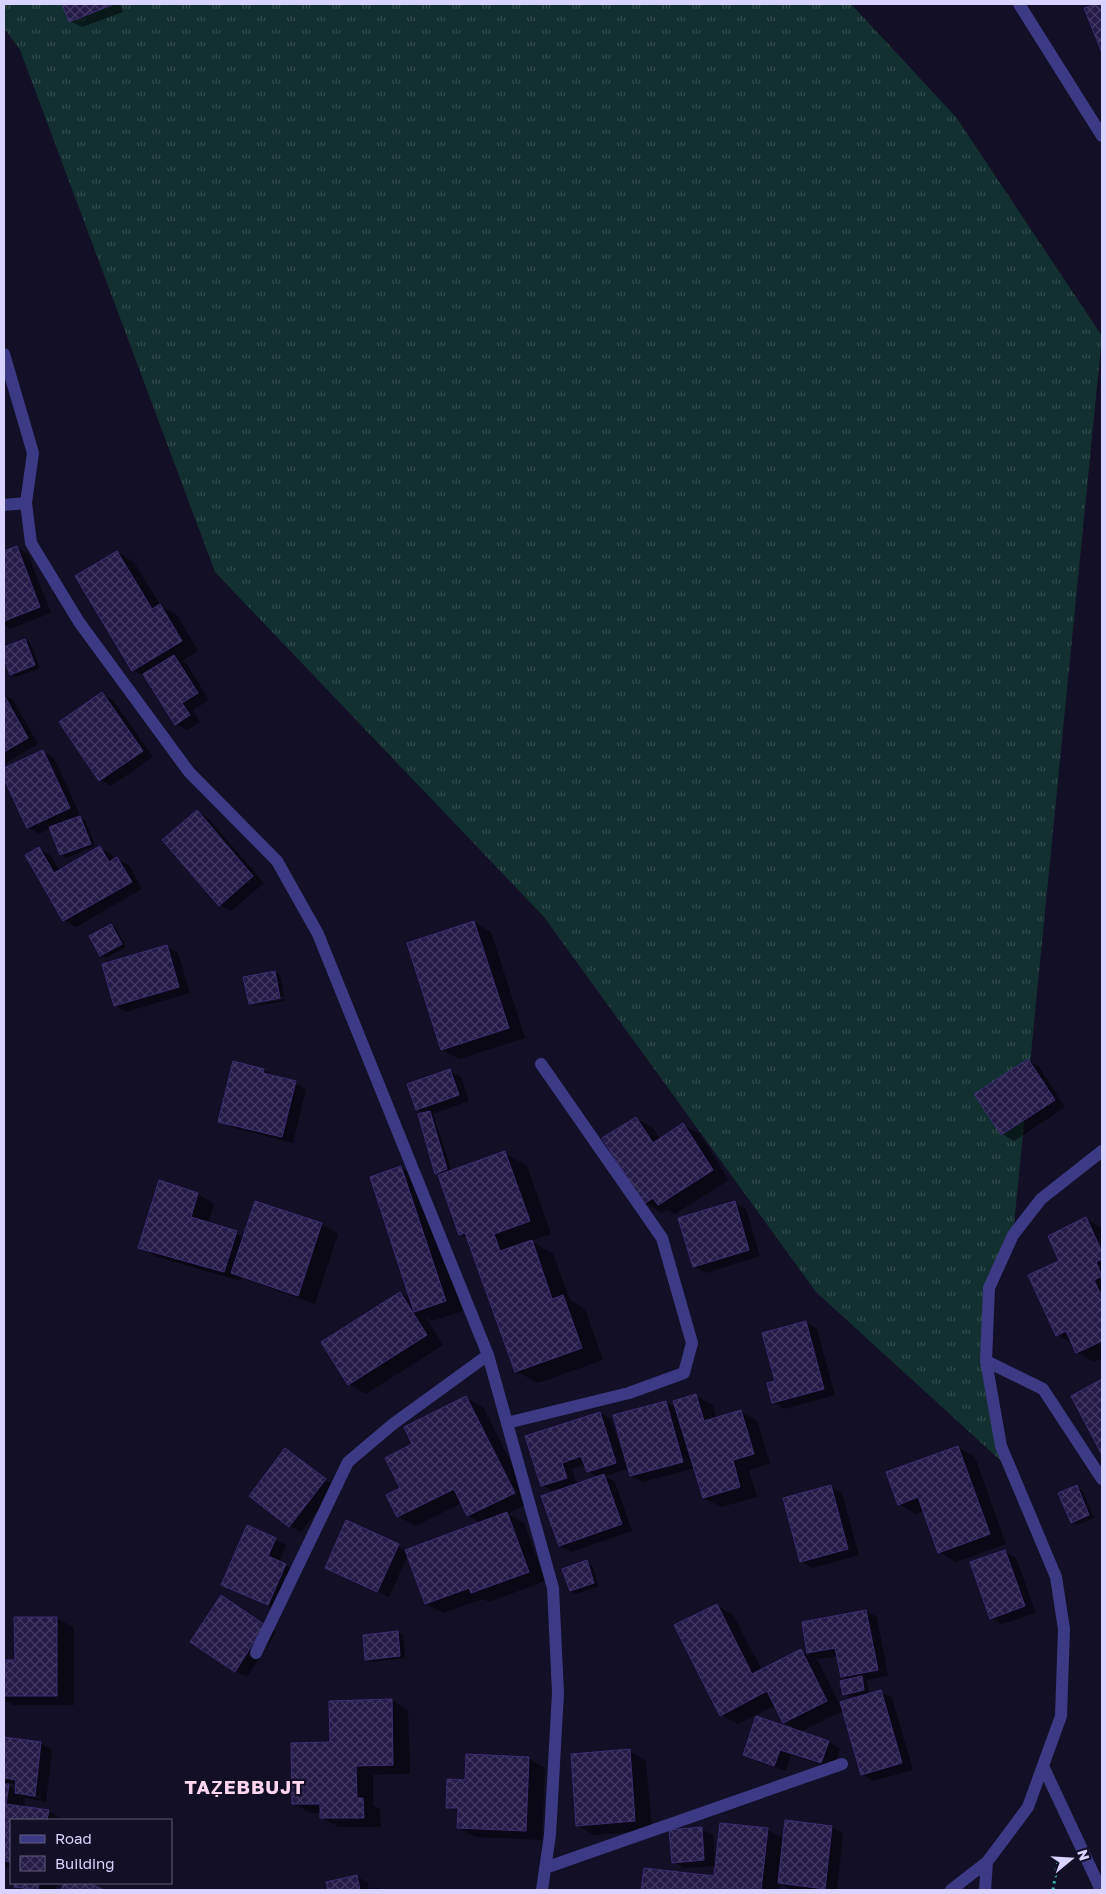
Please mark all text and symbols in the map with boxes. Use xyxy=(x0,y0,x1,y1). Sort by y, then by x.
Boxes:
district label: TAẒEBBUJT xyxy=(185,1775,305,1798)
legend xyxy=(10,1819,172,1884)
text: Road xyxy=(55,1829,92,1847)
north arrow xyxy=(1046,1834,1096,1884)
text: N xyxy=(1074,1847,1094,1863)
text: Building xyxy=(55,1854,115,1872)

